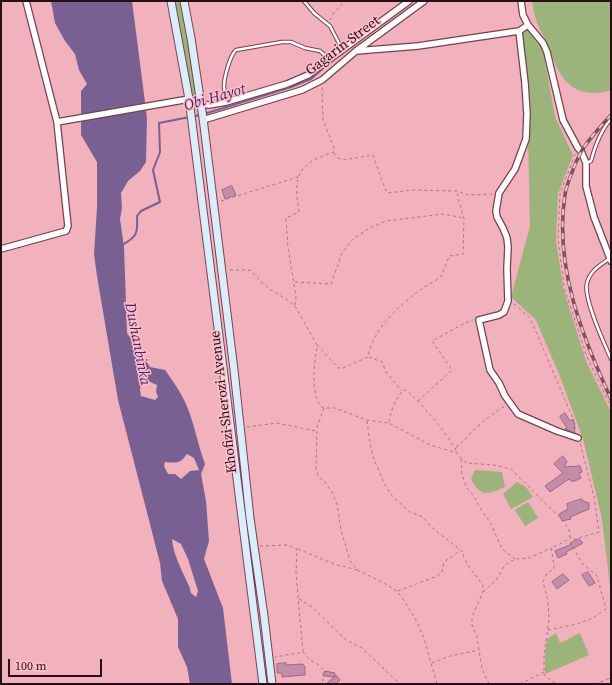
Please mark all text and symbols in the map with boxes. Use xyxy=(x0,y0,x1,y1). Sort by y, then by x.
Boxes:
street label: Gagarin Street xyxy=(303,13,383,79)
water label: Obi Hayot xyxy=(182,81,248,115)
water label: Dushanbinka xyxy=(120,301,154,387)
street label: Khofizi Sherozi Avenue xyxy=(207,330,241,474)
scale bar xyxy=(10,651,104,677)
text: 100 m xyxy=(15,658,47,674)

